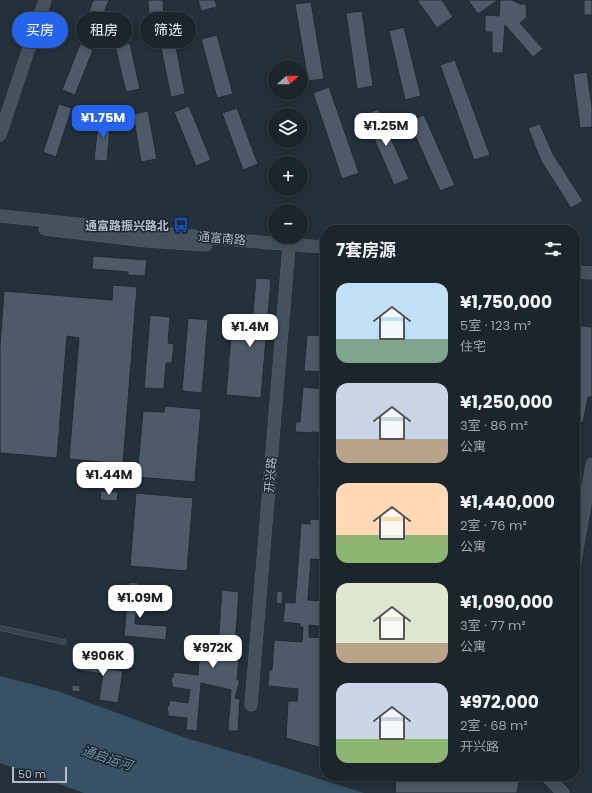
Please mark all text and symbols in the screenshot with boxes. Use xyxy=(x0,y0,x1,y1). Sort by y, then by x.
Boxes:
chip: 买房 xyxy=(12,12,68,48)
chip: 租房 xyxy=(76,12,132,48)
chip: 筛选 xyxy=(140,12,196,48)
north arrow xyxy=(268,60,308,100)
map controls xyxy=(268,60,308,244)
pin: ¥1.75M xyxy=(70,105,136,139)
text: ¥1.75M xyxy=(81,108,125,127)
button: layers xyxy=(268,108,308,148)
pin: ¥1.25M xyxy=(353,113,419,147)
text: ¥1.25M xyxy=(363,116,409,135)
button: + xyxy=(268,156,308,196)
button: − xyxy=(268,204,308,244)
bus stop icon: 通富路振兴路北 xyxy=(172,216,190,234)
place label: 通富路振兴路北 xyxy=(85,217,169,234)
street label: 通富南路 xyxy=(197,227,247,249)
text: 7套房源 xyxy=(336,238,396,262)
icon: filters xyxy=(542,238,564,260)
text: ¥1,750,000 xyxy=(460,290,552,314)
icon: home xyxy=(368,299,416,347)
pin: ¥1.4M xyxy=(222,314,278,348)
text: 5室 · 123 m² xyxy=(460,316,531,335)
text: ¥1.4M xyxy=(231,317,269,336)
text: 住宅 xyxy=(460,337,486,356)
text: ¥1,250,000 xyxy=(460,390,553,414)
icon: home xyxy=(368,399,416,447)
text: 3室 · 86 m² xyxy=(460,416,528,435)
text: 公寓 xyxy=(460,437,486,456)
street label: 开兴路 xyxy=(260,456,280,494)
pin: ¥1.44M xyxy=(76,462,142,496)
text: ¥1.44M xyxy=(86,465,132,484)
text: ¥1,440,000 xyxy=(460,490,555,514)
icon: home xyxy=(368,499,416,547)
text: 2室 · 76 m² xyxy=(460,516,527,535)
text: 公寓 xyxy=(460,537,486,556)
pin: ¥1.09M xyxy=(107,585,173,619)
text: ¥1.09M xyxy=(117,588,163,607)
text: ¥1,090,000 xyxy=(460,590,553,614)
icon: home xyxy=(368,599,416,647)
text: 3室 · 77 m² xyxy=(460,616,526,635)
pin: ¥972K xyxy=(185,635,241,669)
text: 公寓 xyxy=(460,637,486,656)
text: ¥972K xyxy=(193,638,233,657)
pin: ¥906K xyxy=(75,643,131,677)
text: ¥906K xyxy=(82,646,124,665)
text: ¥972,000 xyxy=(460,690,539,714)
icon: home xyxy=(368,699,416,747)
text: 2室 · 68 m² xyxy=(460,716,528,735)
text: 开兴路 xyxy=(460,737,499,756)
water label: 通启运河 xyxy=(79,741,138,776)
scale bar xyxy=(12,765,67,784)
text: 50 m xyxy=(18,766,46,782)

